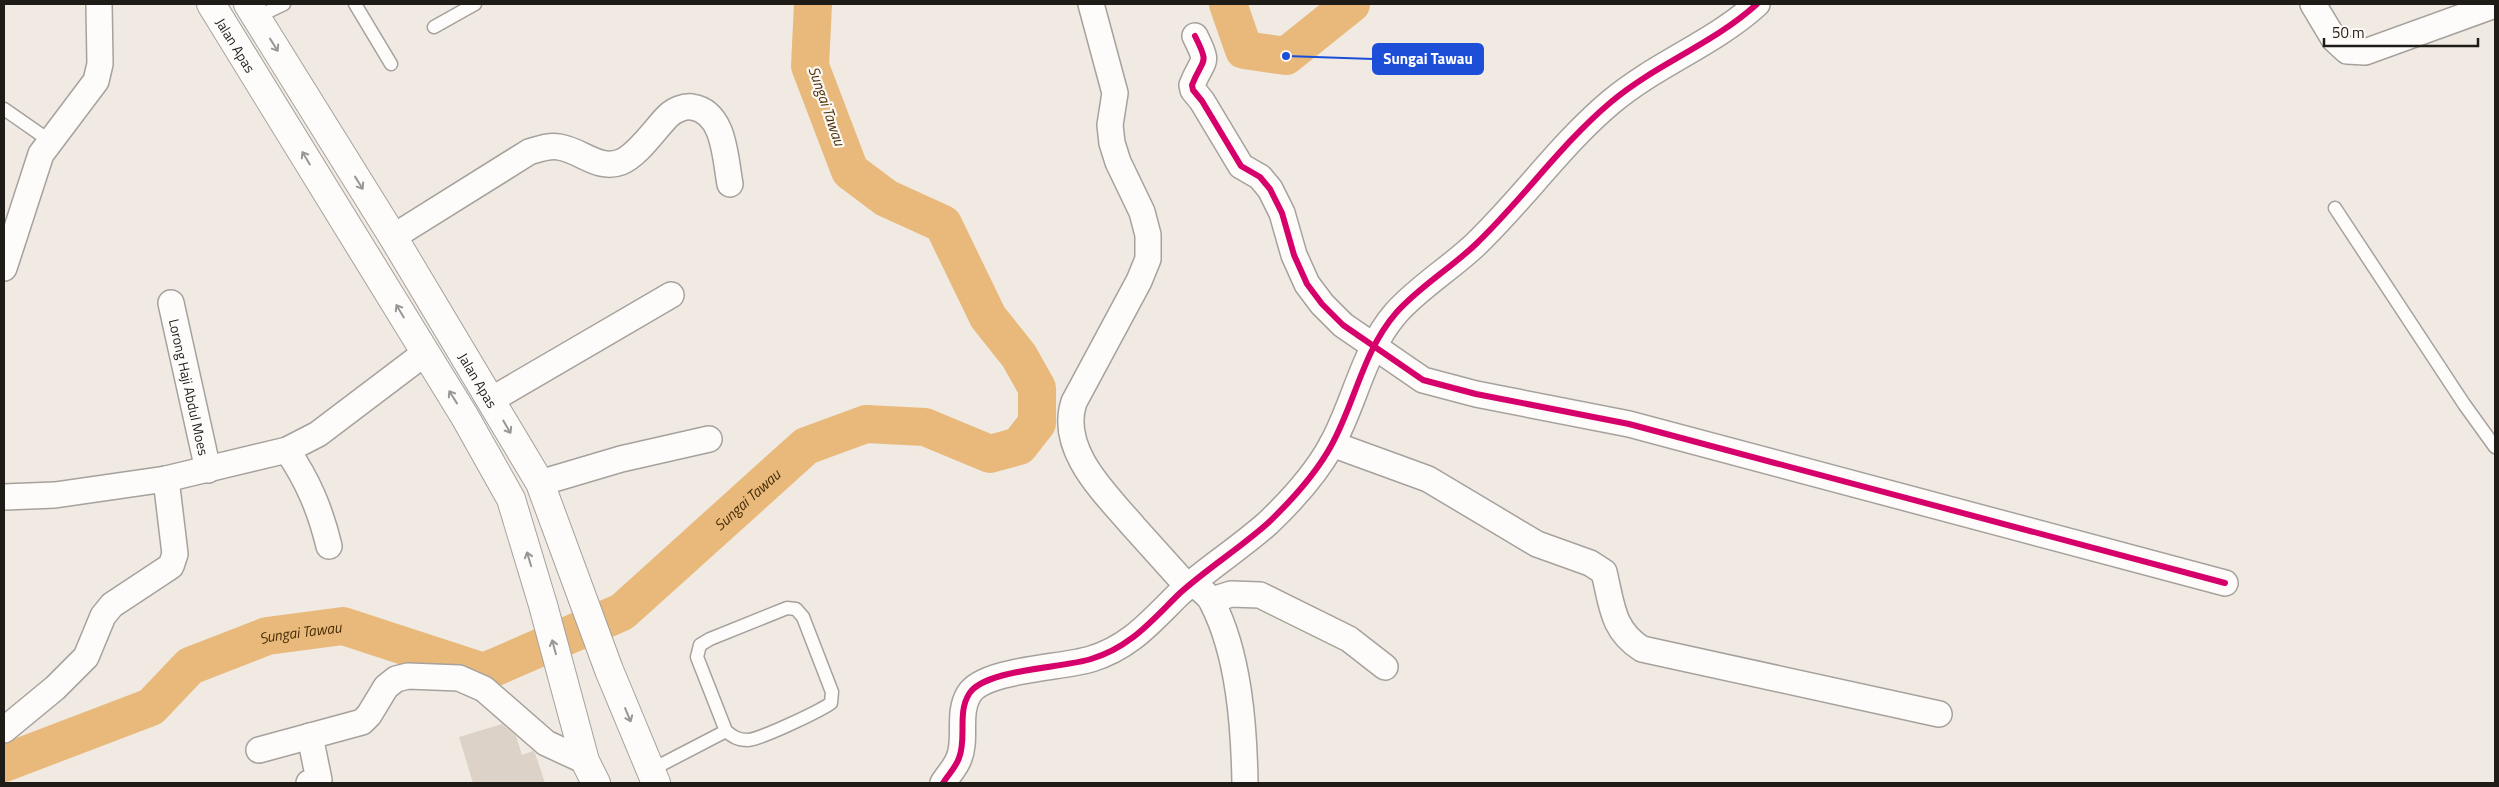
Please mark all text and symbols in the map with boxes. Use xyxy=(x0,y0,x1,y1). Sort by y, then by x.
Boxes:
street label: Jalan Apas xyxy=(211,13,261,76)
scale bar xyxy=(2324,15,2478,47)
text: 50 m xyxy=(2332,21,2365,44)
one-way arrow xyxy=(269,38,279,52)
callout: Sungai Tawau xyxy=(1373,44,1483,74)
text: Sungai Tawau xyxy=(1383,47,1473,70)
water label: Sungai Tawau xyxy=(803,63,852,150)
one-way arrow xyxy=(301,151,311,165)
one-way arrow xyxy=(355,176,365,190)
one-way arrow xyxy=(394,305,404,319)
street label: Lorong Haji Abdul Moes xyxy=(164,317,215,457)
street label: Jalan Apas xyxy=(454,348,503,412)
one-way arrow xyxy=(447,390,457,404)
one-way arrow xyxy=(503,420,513,434)
water label: Sungai Tawau xyxy=(708,462,786,536)
one-way arrow xyxy=(523,551,533,567)
water label: Sungai Tawau xyxy=(256,615,344,650)
one-way arrow xyxy=(549,639,559,655)
one-way arrow xyxy=(623,707,633,722)

